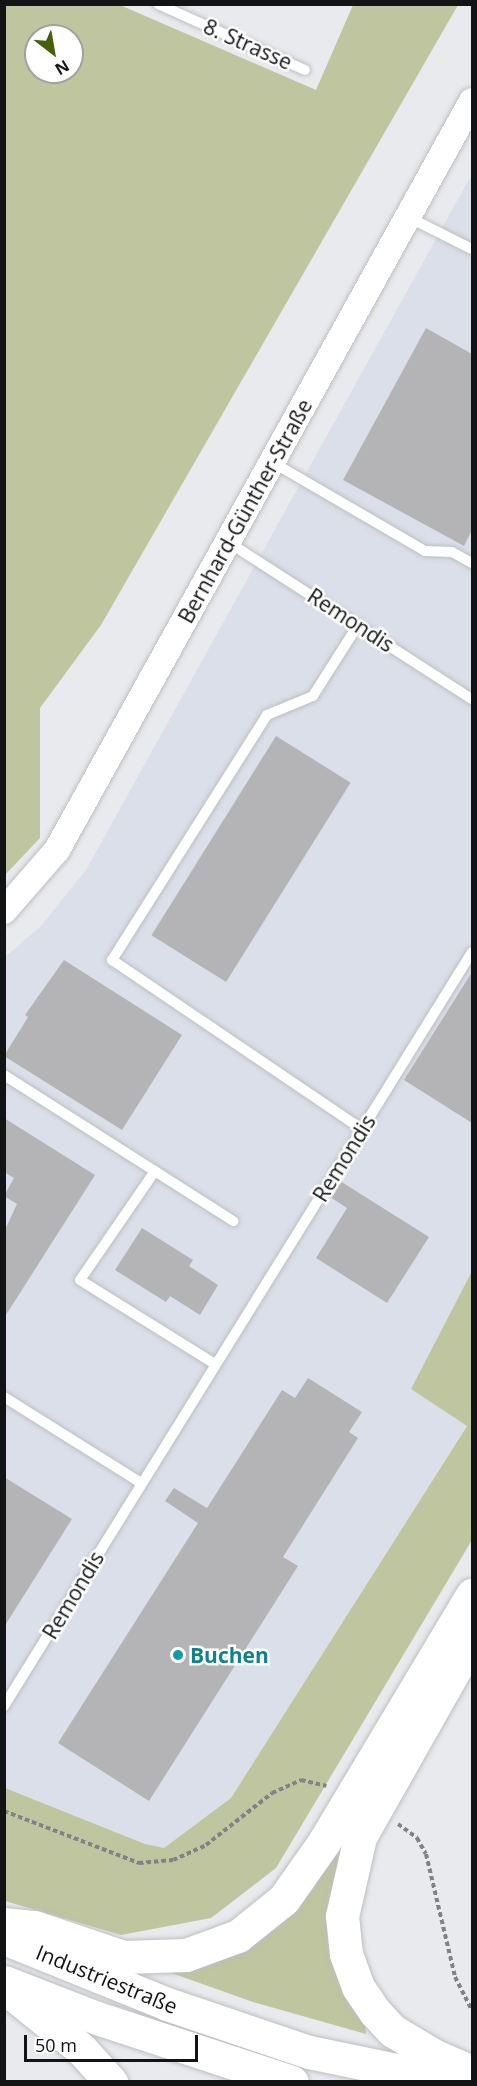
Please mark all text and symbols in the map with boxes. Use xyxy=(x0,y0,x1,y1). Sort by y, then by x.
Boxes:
street label: 8. Strasse xyxy=(200,13,296,75)
north arrow xyxy=(24,24,84,84)
text: N xyxy=(51,55,73,80)
street label: Bernhard-Günther-Straße xyxy=(173,395,317,627)
street label: Remondis xyxy=(303,583,399,657)
street label: Remondis xyxy=(307,1110,381,1206)
street label: Remondis xyxy=(37,1547,109,1643)
place label: Buchen xyxy=(190,1642,269,1668)
marker: Buchen xyxy=(171,1648,185,1662)
street label: Industriestraße xyxy=(33,1939,181,2019)
scale bar xyxy=(27,2023,201,2061)
text: 50 m xyxy=(35,2033,77,2057)

